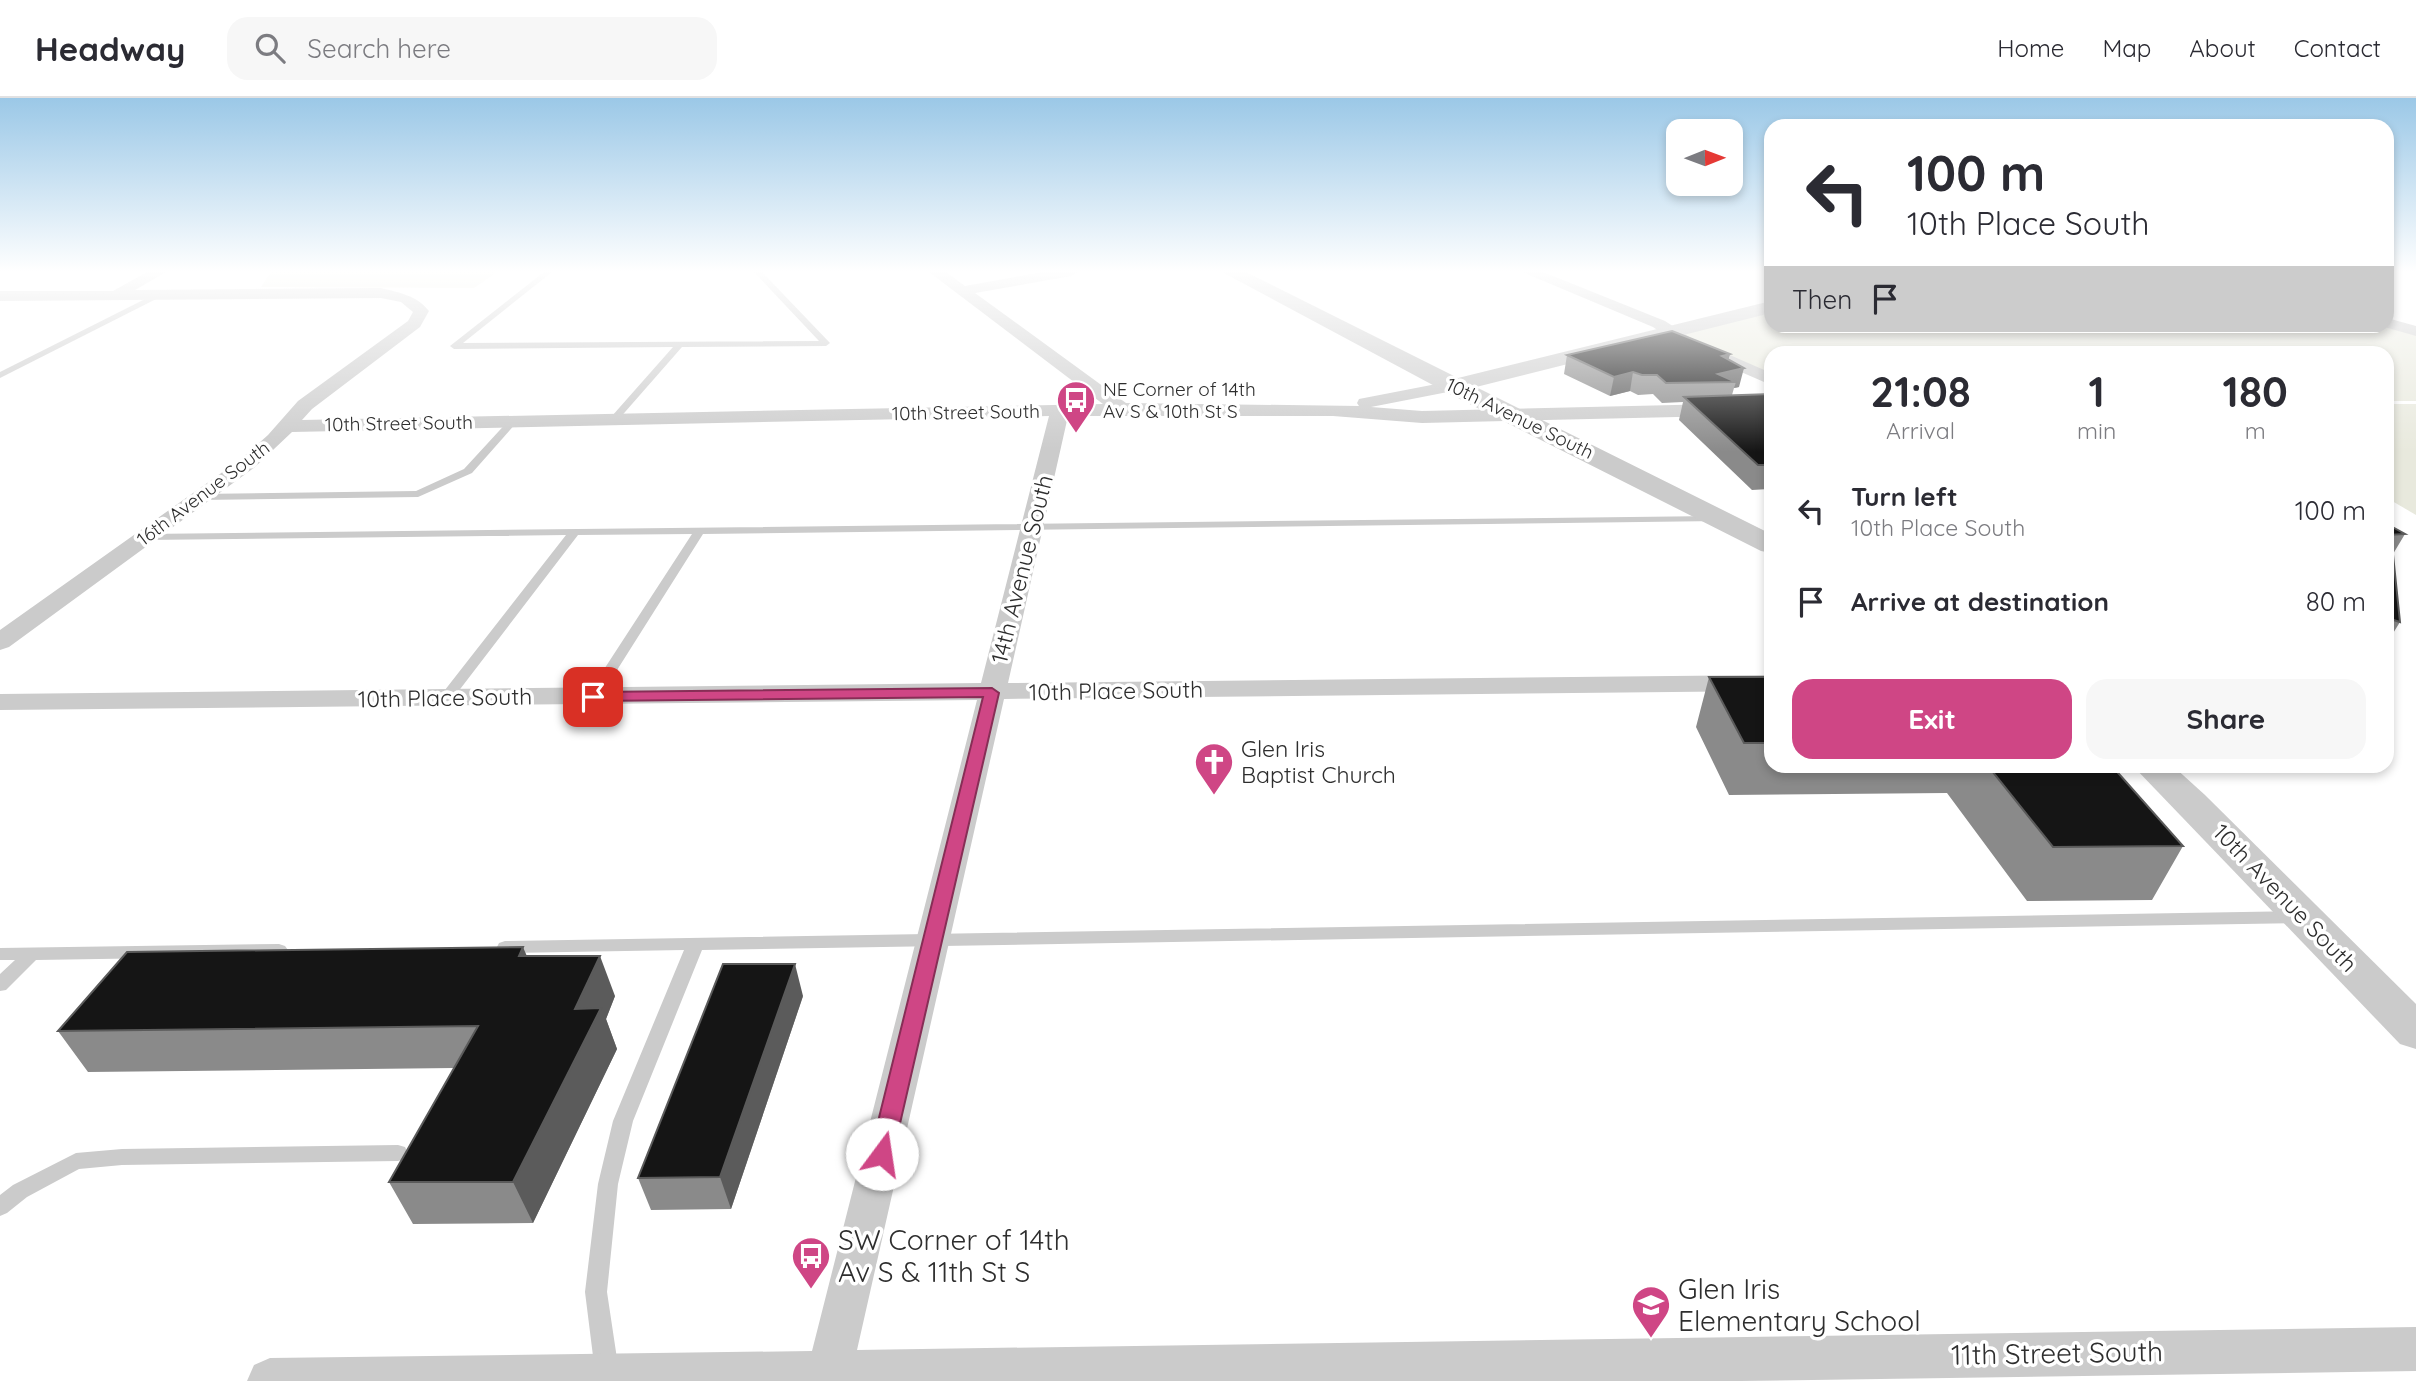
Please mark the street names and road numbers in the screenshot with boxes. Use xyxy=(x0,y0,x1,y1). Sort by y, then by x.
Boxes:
street label: 10th Avenue South xyxy=(1442,372,1598,464)
street label: 10th Street South xyxy=(892,399,1040,425)
street label: 10th Street South xyxy=(325,410,473,436)
street label: 16th Avenue South xyxy=(132,435,274,551)
street label: 14th Avenue South xyxy=(984,472,1059,666)
street label: 10th Place South xyxy=(1029,674,1203,707)
street label: 10th Place South xyxy=(358,681,532,714)
street label: 10th Avenue South xyxy=(2207,817,2364,978)
street label: 11th Street South xyxy=(1951,1333,2163,1372)

